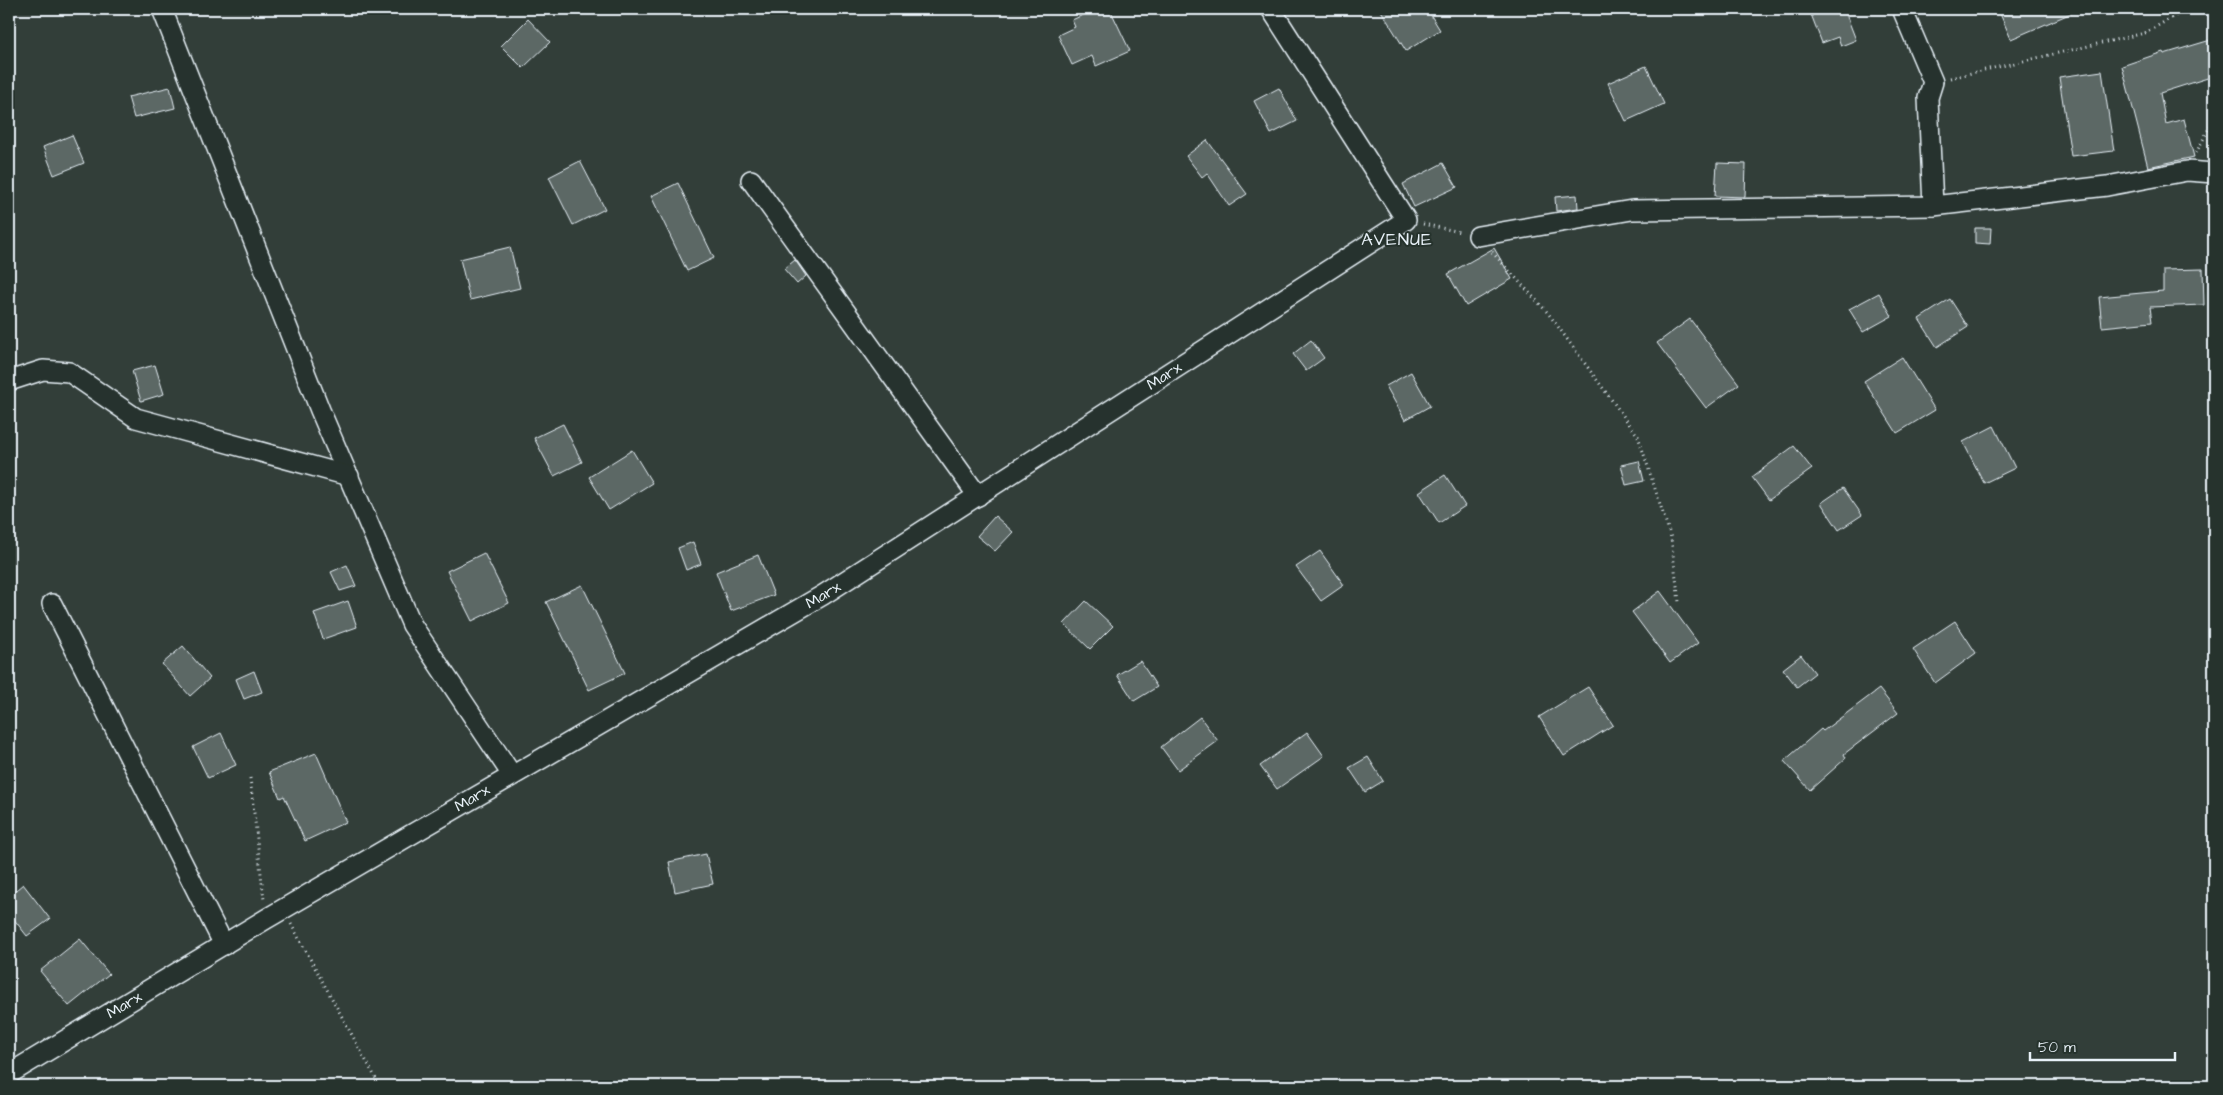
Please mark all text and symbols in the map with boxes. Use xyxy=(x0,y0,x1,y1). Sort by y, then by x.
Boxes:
district label: AVENUE xyxy=(1361,227,1433,252)
street label: Marx xyxy=(1142,356,1186,396)
street label: Marx xyxy=(801,576,845,614)
street label: Marx xyxy=(450,779,494,817)
street label: Marx xyxy=(102,986,146,1024)
scale bar xyxy=(2030,1030,2176,1062)
text: 50 m xyxy=(2038,1037,2076,1058)

